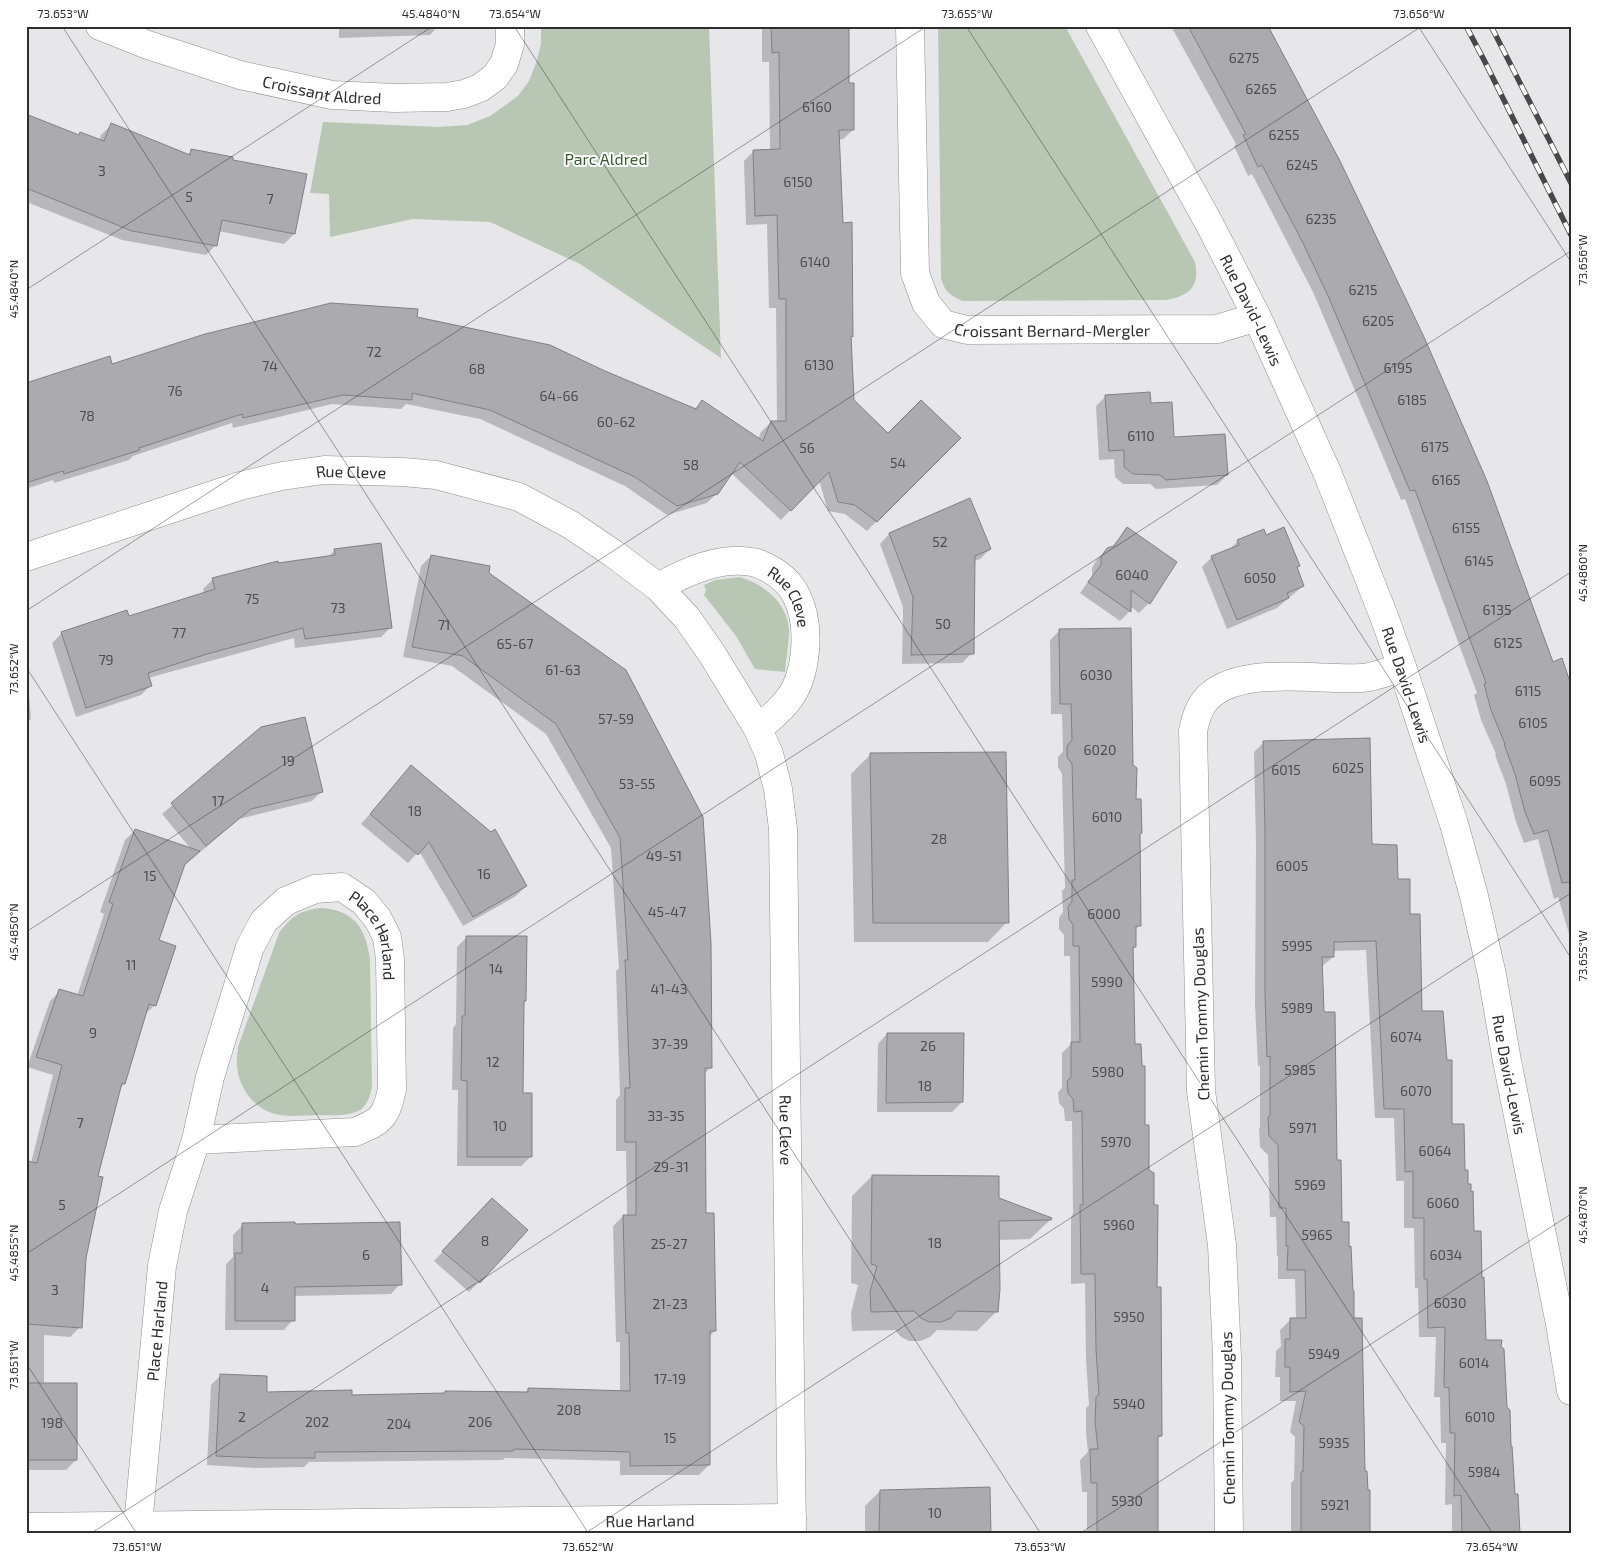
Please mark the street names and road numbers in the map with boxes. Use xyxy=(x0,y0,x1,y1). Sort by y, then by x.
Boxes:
street label: Croissant Aldred xyxy=(261,71,382,107)
street label: Rue David-Lewis xyxy=(1217,251,1287,368)
street label: Croissant Bernard-Mergler xyxy=(952,318,1151,340)
street label: Rue Cleve xyxy=(314,460,386,481)
street label: Rue Cleve xyxy=(765,561,814,628)
street label: Rue David-Lewis xyxy=(1379,624,1436,745)
street label: Place Harland xyxy=(346,886,400,980)
street label: Chemin Tommy Douglas xyxy=(1187,927,1213,1101)
street label: Rue David-Lewis xyxy=(1490,1013,1531,1136)
street label: Rue Cleve xyxy=(777,1095,797,1165)
street label: Place Harland xyxy=(142,1280,170,1382)
street label: Chemin Tommy Douglas xyxy=(1216,1331,1238,1505)
street label: Rue Harland xyxy=(605,1510,695,1530)

